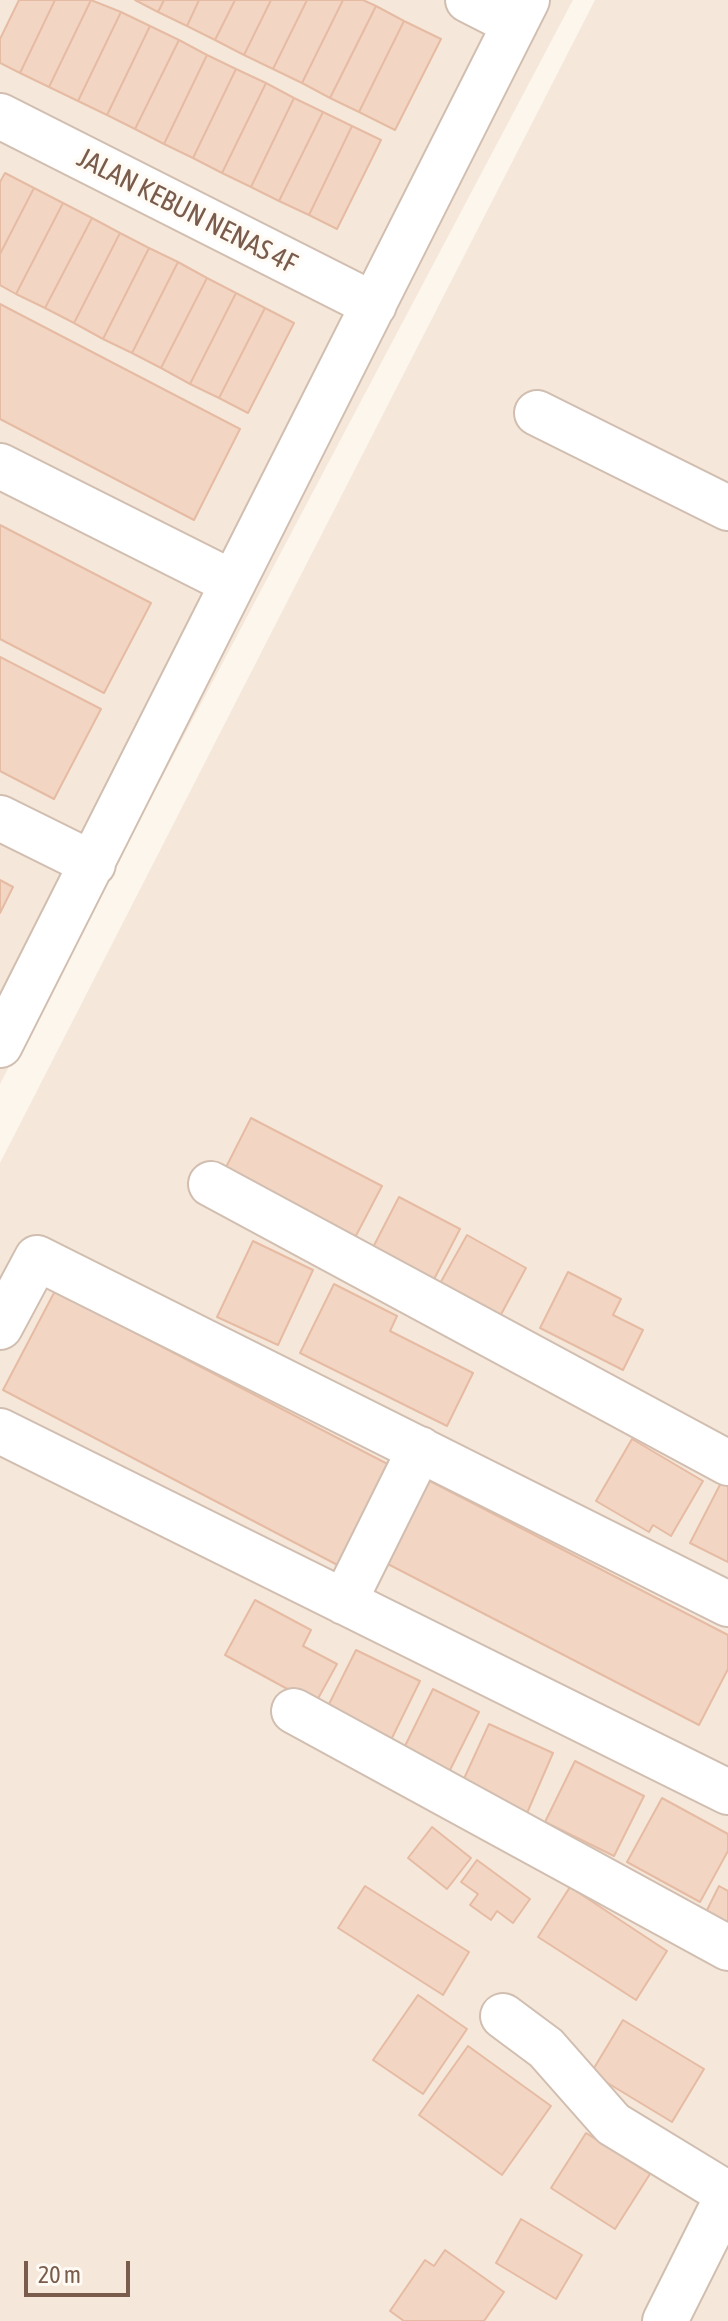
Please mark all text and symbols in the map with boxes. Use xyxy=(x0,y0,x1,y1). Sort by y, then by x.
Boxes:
street label: JALAN KEBUN NENAS 4F xyxy=(72,141,302,281)
scale bar xyxy=(28,2245,134,2295)
text: 20 m xyxy=(38,2261,81,2288)

